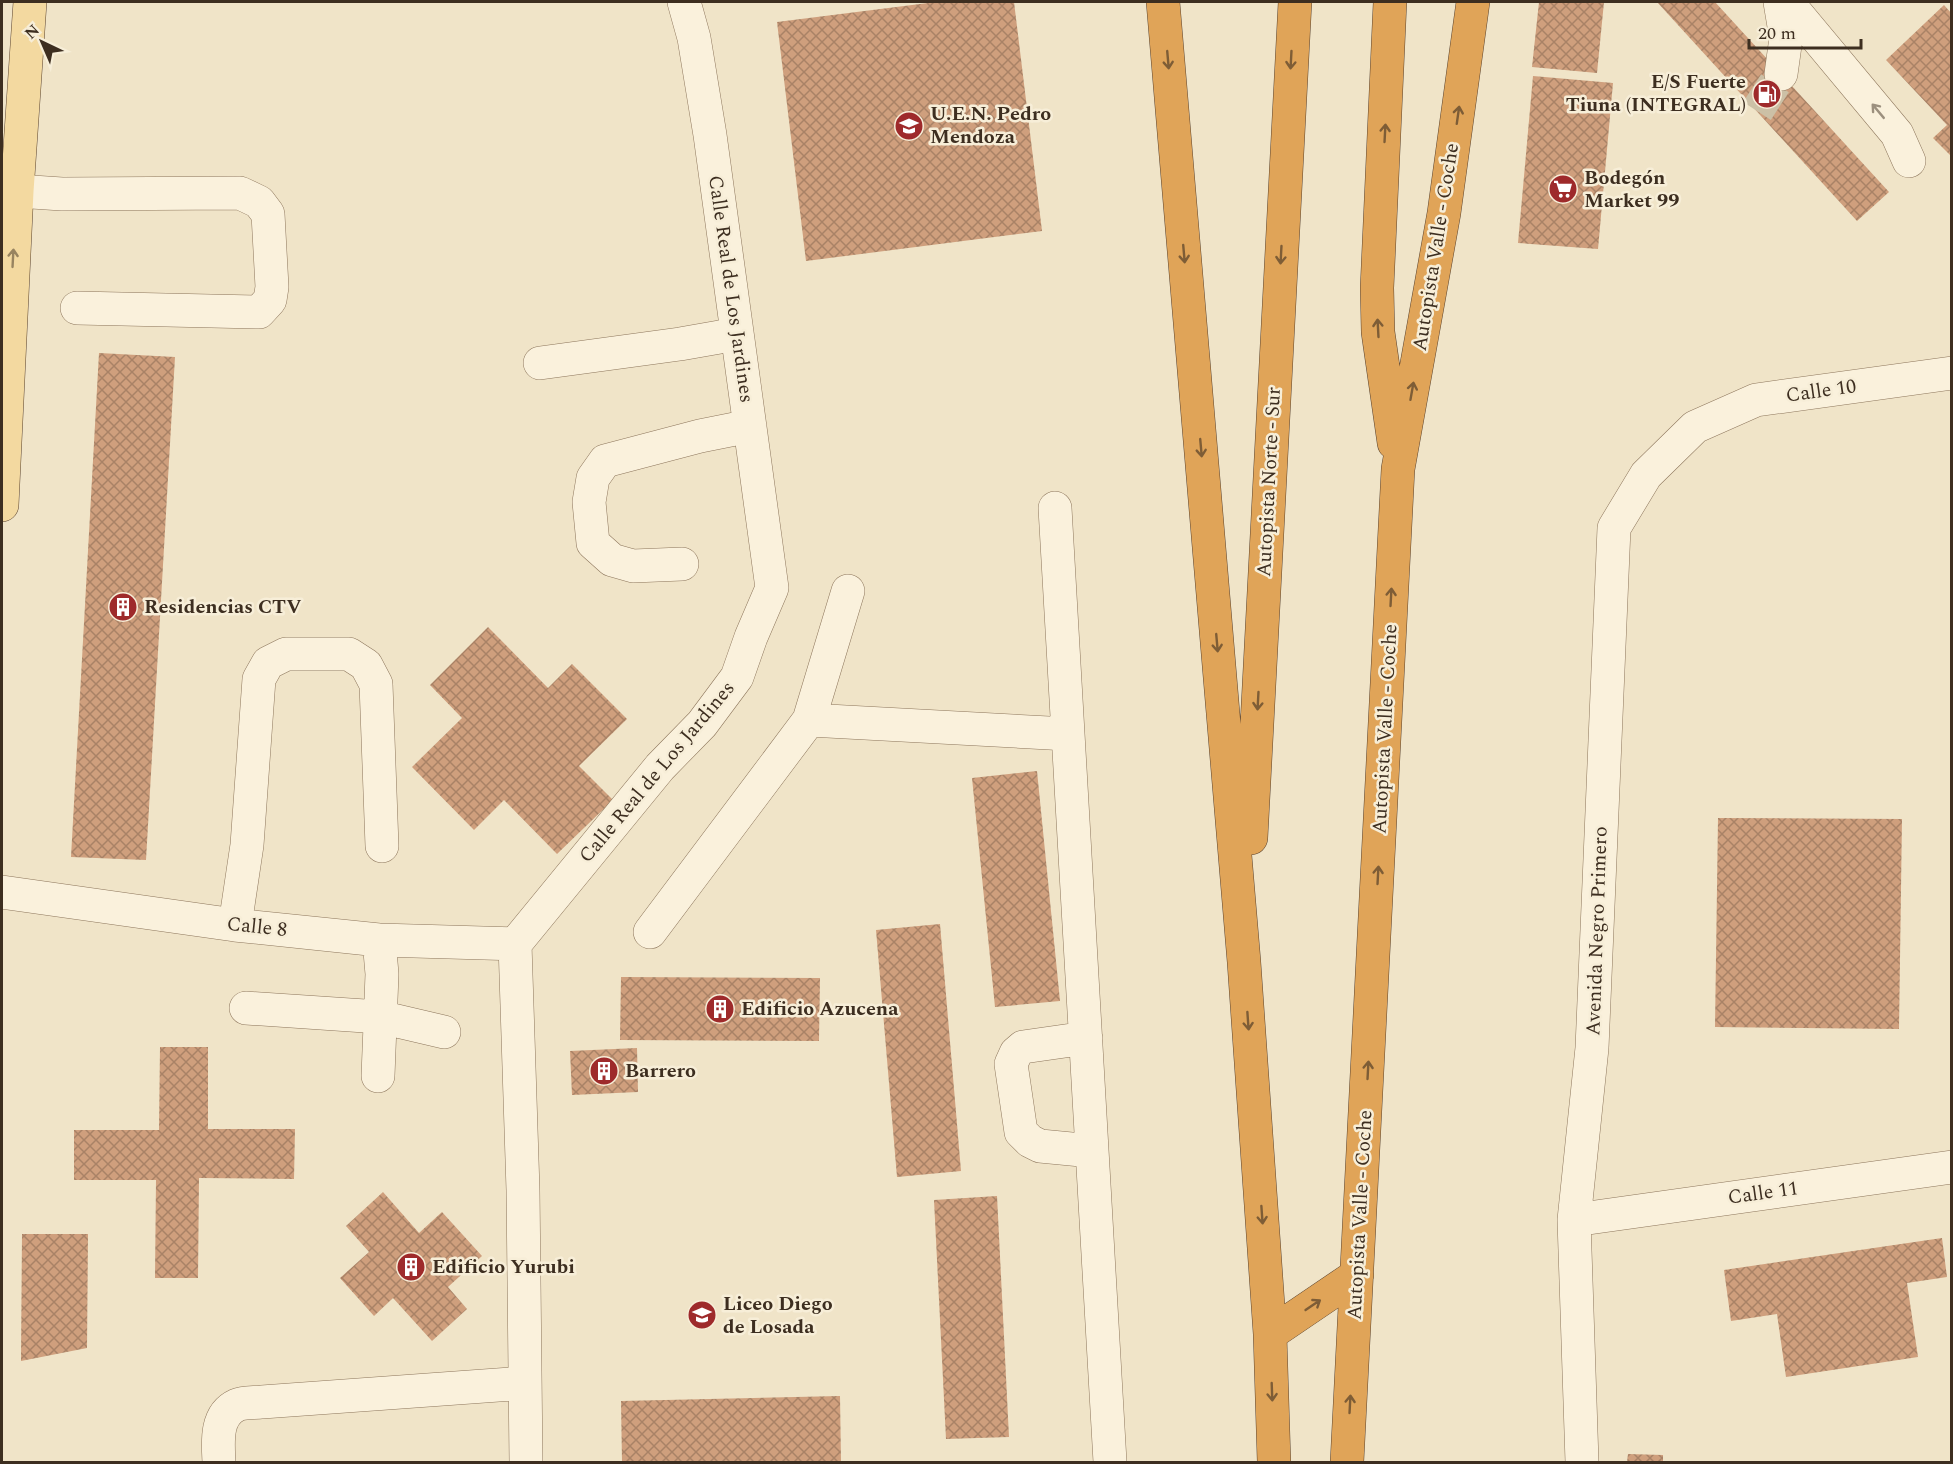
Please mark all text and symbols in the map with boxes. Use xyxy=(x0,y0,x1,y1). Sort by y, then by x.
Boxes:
north arrow xyxy=(12,12,72,72)
scale bar xyxy=(1749,12,1862,50)
text: N xyxy=(19,19,45,45)
text: 20 m xyxy=(1758,20,1796,47)
one-way arrow xyxy=(1163,49,1174,69)
one-way arrow xyxy=(1286,49,1297,69)
place label: E/S Fuerte Tiuna (INTEGRAL) xyxy=(1566,67,1746,120)
fuel station icon: E/S Fuerte Tiuna (INTEGRAL) xyxy=(1751,78,1783,110)
place label: U.E.N. Pedro Mendoza xyxy=(930,99,1051,152)
one-way arrow xyxy=(1872,104,1885,120)
one-way arrow xyxy=(1452,106,1463,126)
school or university icon: U.E.N. Pedro Mendoza xyxy=(893,110,925,142)
one-way arrow xyxy=(1379,123,1390,143)
street label: Autopista Valle - Coche xyxy=(1405,141,1467,353)
place label: Bodegón Market 99 xyxy=(1584,163,1679,216)
street label: Calle Real de Los Jardines xyxy=(700,173,762,405)
supermarket icon: Bodegón Market 99 xyxy=(1547,173,1579,205)
one-way arrow xyxy=(1179,244,1190,264)
one-way arrow xyxy=(1276,244,1287,264)
one-way arrow xyxy=(8,248,19,268)
one-way arrow xyxy=(1373,318,1384,338)
street label: Calle 10 xyxy=(1784,371,1858,411)
one-way arrow xyxy=(1407,381,1418,401)
street label: Autopista Norte - Sur xyxy=(1249,386,1289,578)
one-way arrow xyxy=(1196,438,1207,458)
one-way arrow xyxy=(1386,587,1397,607)
building icon: Residencias CTV xyxy=(107,591,139,623)
place label: Residencias CTV xyxy=(144,592,301,622)
street label: Autopista Valle - Coche xyxy=(1365,623,1405,835)
one-way arrow xyxy=(1212,632,1223,652)
street label: Calle Real de Los Jardines xyxy=(572,674,742,870)
one-way arrow xyxy=(1252,691,1263,711)
street label: Avenida Negro Primero xyxy=(1578,826,1616,1036)
one-way arrow xyxy=(1372,866,1383,886)
street label: Calle 8 xyxy=(225,909,289,945)
building icon: Edificio Azucena xyxy=(704,993,736,1025)
place label: Edificio Azucena xyxy=(741,994,899,1024)
one-way arrow xyxy=(1243,1010,1254,1030)
building icon: Barrero xyxy=(588,1055,620,1087)
place label: Barrero xyxy=(625,1056,696,1086)
one-way arrow xyxy=(1362,1061,1373,1081)
street label: Autopista Valle - Coche xyxy=(1340,1109,1380,1321)
street label: Calle 11 xyxy=(1726,1173,1800,1213)
one-way arrow xyxy=(1256,1205,1267,1225)
building icon: Edificio Yurubi xyxy=(395,1251,427,1283)
place label: Edificio Yurubi xyxy=(432,1252,575,1282)
place label: Liceo Diego de Losada xyxy=(723,1289,833,1342)
one-way arrow xyxy=(1305,1298,1322,1311)
school or university icon: Liceo Diego de Losada xyxy=(686,1299,718,1331)
one-way arrow xyxy=(1266,1382,1277,1402)
one-way arrow xyxy=(1345,1395,1356,1415)

